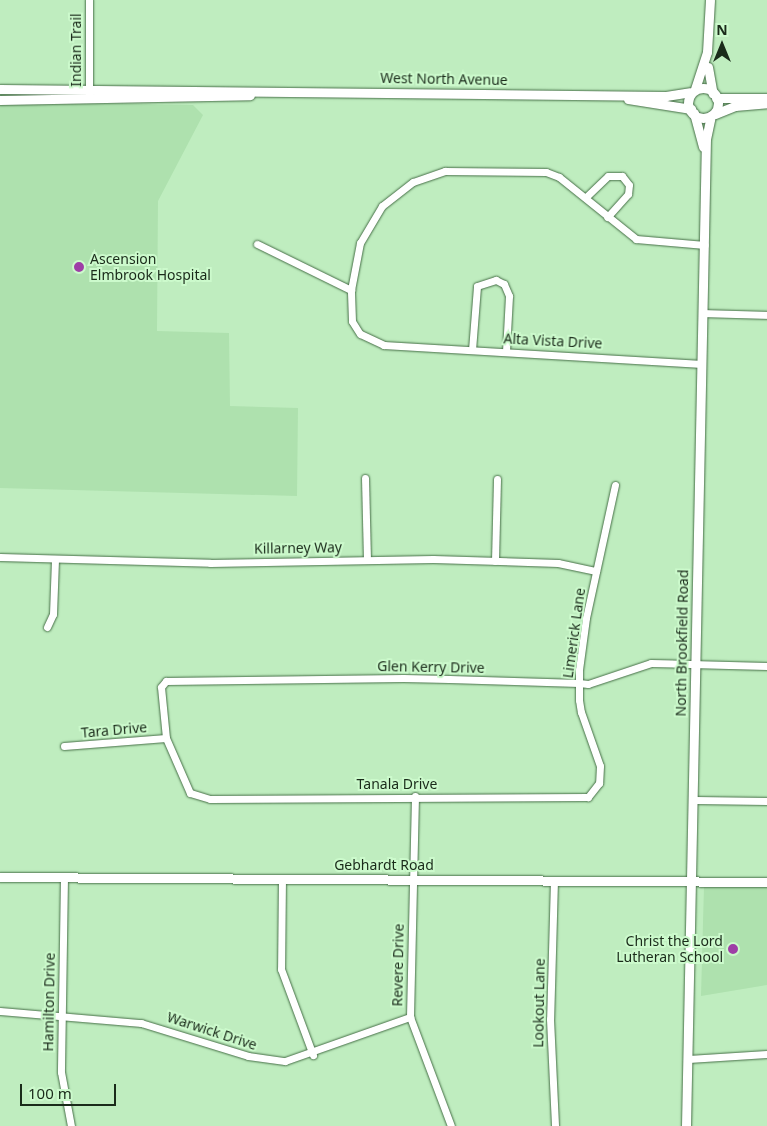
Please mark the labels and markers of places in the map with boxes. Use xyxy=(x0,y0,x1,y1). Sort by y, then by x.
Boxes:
place label: Ascension Elmbrook Hospital xyxy=(90,251,211,284)
marker: Ascension Elmbrook Hospital xyxy=(72,260,86,274)
place label: Christ the Lord Lutheran School xyxy=(616,933,723,966)
marker: Christ the Lord Lutheran School xyxy=(727,943,739,955)

